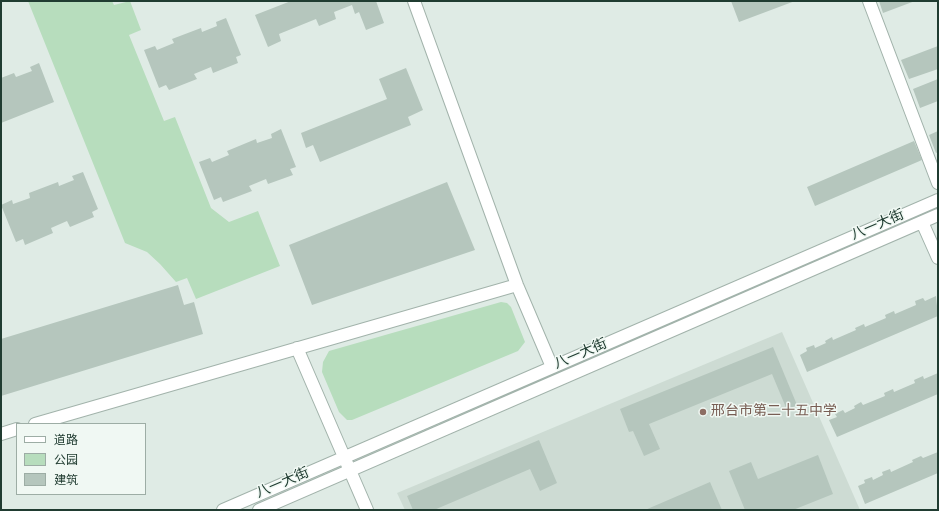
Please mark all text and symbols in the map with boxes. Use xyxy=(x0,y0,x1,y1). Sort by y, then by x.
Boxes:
street label: 八一大街 xyxy=(849,207,907,245)
street label: 八一大街 xyxy=(552,336,610,374)
place label: 邢台市第二十五中学 xyxy=(711,404,837,420)
marker: 邢台市第二十五中学 xyxy=(698,407,708,417)
legend xyxy=(16,423,146,495)
text: 道路 xyxy=(54,433,78,449)
text: 公园 xyxy=(54,453,78,469)
street label: 八一大街 xyxy=(254,465,312,503)
text: 建筑 xyxy=(54,473,78,489)

